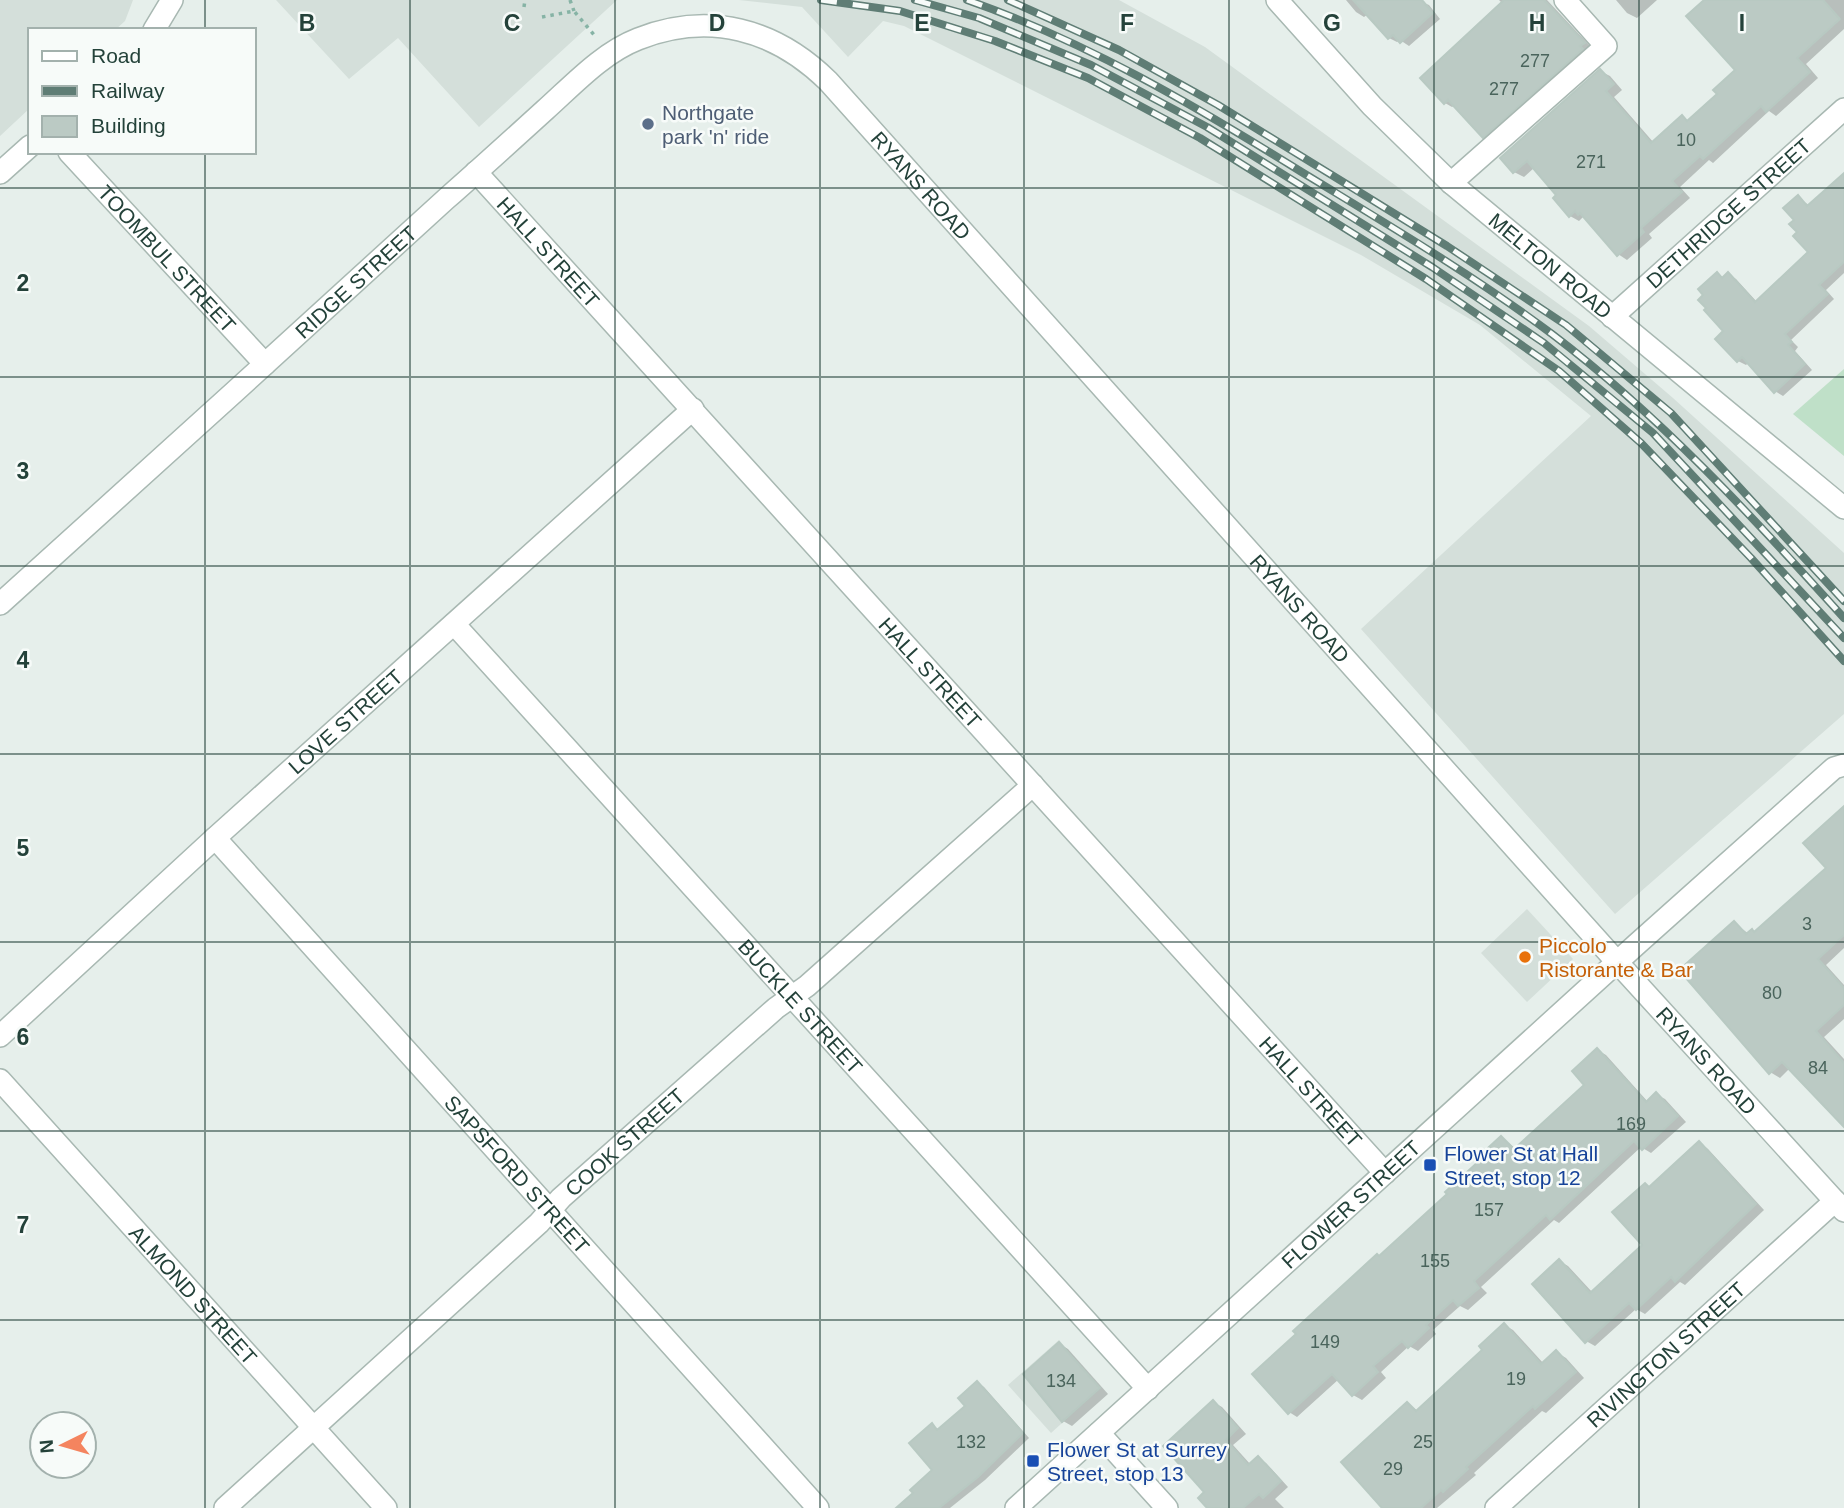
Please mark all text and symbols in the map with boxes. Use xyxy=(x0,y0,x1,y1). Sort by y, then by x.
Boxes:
text: B xyxy=(299,10,315,36)
text: C xyxy=(504,10,520,36)
text: D xyxy=(709,10,725,36)
text: E xyxy=(914,10,930,36)
text: F xyxy=(1120,10,1134,36)
text: G xyxy=(1323,10,1341,36)
text: H xyxy=(1529,10,1545,36)
text: I xyxy=(1739,10,1745,36)
legend xyxy=(28,28,256,154)
text: Road xyxy=(91,44,141,67)
house number: 277 xyxy=(1520,51,1550,71)
text: Railway xyxy=(91,79,165,102)
house number: 277 xyxy=(1489,79,1519,99)
place label: Northgate park 'n' ride xyxy=(662,101,769,148)
text: Building xyxy=(91,114,166,137)
marker: Northgate park 'n' ride xyxy=(640,116,656,132)
street label: RYANS ROAD xyxy=(867,126,976,244)
house number: 10 xyxy=(1676,130,1696,150)
street label: DETHRIDGE STREET xyxy=(1641,133,1815,292)
house number: 271 xyxy=(1576,152,1606,172)
street label: TOOMBUL STREET xyxy=(94,180,241,337)
street label: HALL STREET xyxy=(493,192,604,312)
street label: MELTON ROAD xyxy=(1485,208,1617,323)
street label: RIDGE STREET xyxy=(290,221,421,342)
text: 2 xyxy=(17,270,29,296)
text: 3 xyxy=(17,458,29,484)
street label: RYANS ROAD xyxy=(1246,550,1354,667)
street label: HALL STREET xyxy=(875,613,986,732)
text: 4 xyxy=(17,647,30,673)
street label: LOVE STREET xyxy=(283,664,407,778)
text: 5 xyxy=(17,835,30,861)
house number: 3 xyxy=(1802,914,1812,934)
street label: BUCKLE STREET xyxy=(734,934,867,1078)
place label: Piccolo Ristorante & Bar xyxy=(1539,934,1693,981)
marker: Piccolo Ristorante & Bar xyxy=(1517,949,1533,965)
house number: 80 xyxy=(1762,983,1782,1003)
street label: RYANS ROAD xyxy=(1652,1002,1761,1119)
text: 6 xyxy=(17,1024,29,1050)
street label: HALL STREET xyxy=(1255,1032,1367,1151)
house number: 84 xyxy=(1808,1058,1828,1078)
street label: COOK STREET xyxy=(560,1083,689,1200)
street label: SAPSFORD STREET xyxy=(440,1090,594,1258)
house number: 169 xyxy=(1616,1114,1646,1134)
street label: FLOWER STREET xyxy=(1277,1135,1425,1273)
place label: Flower St at Hall Street, stop 12 xyxy=(1444,1142,1598,1189)
marker: Flower St at Hall Street, stop 12 xyxy=(1422,1157,1438,1173)
house number: 157 xyxy=(1474,1200,1504,1220)
text: 7 xyxy=(17,1212,29,1238)
street label: ALMOND STREET xyxy=(125,1221,262,1369)
house number: 155 xyxy=(1420,1251,1450,1271)
street label: RIVINGTON STREET xyxy=(1582,1277,1750,1432)
house number: 149 xyxy=(1310,1332,1340,1352)
house number: 19 xyxy=(1506,1369,1526,1389)
house number: 134 xyxy=(1046,1371,1076,1391)
north arrow xyxy=(28,1410,98,1480)
house number: 132 xyxy=(956,1432,986,1452)
house number: 25 xyxy=(1413,1432,1433,1452)
place label: Flower St at Surrey Street, stop 13 xyxy=(1047,1438,1227,1485)
text: N xyxy=(36,1439,58,1454)
marker: Flower St at Surrey Street, stop 13 xyxy=(1025,1453,1041,1469)
house number: 29 xyxy=(1383,1459,1403,1479)

